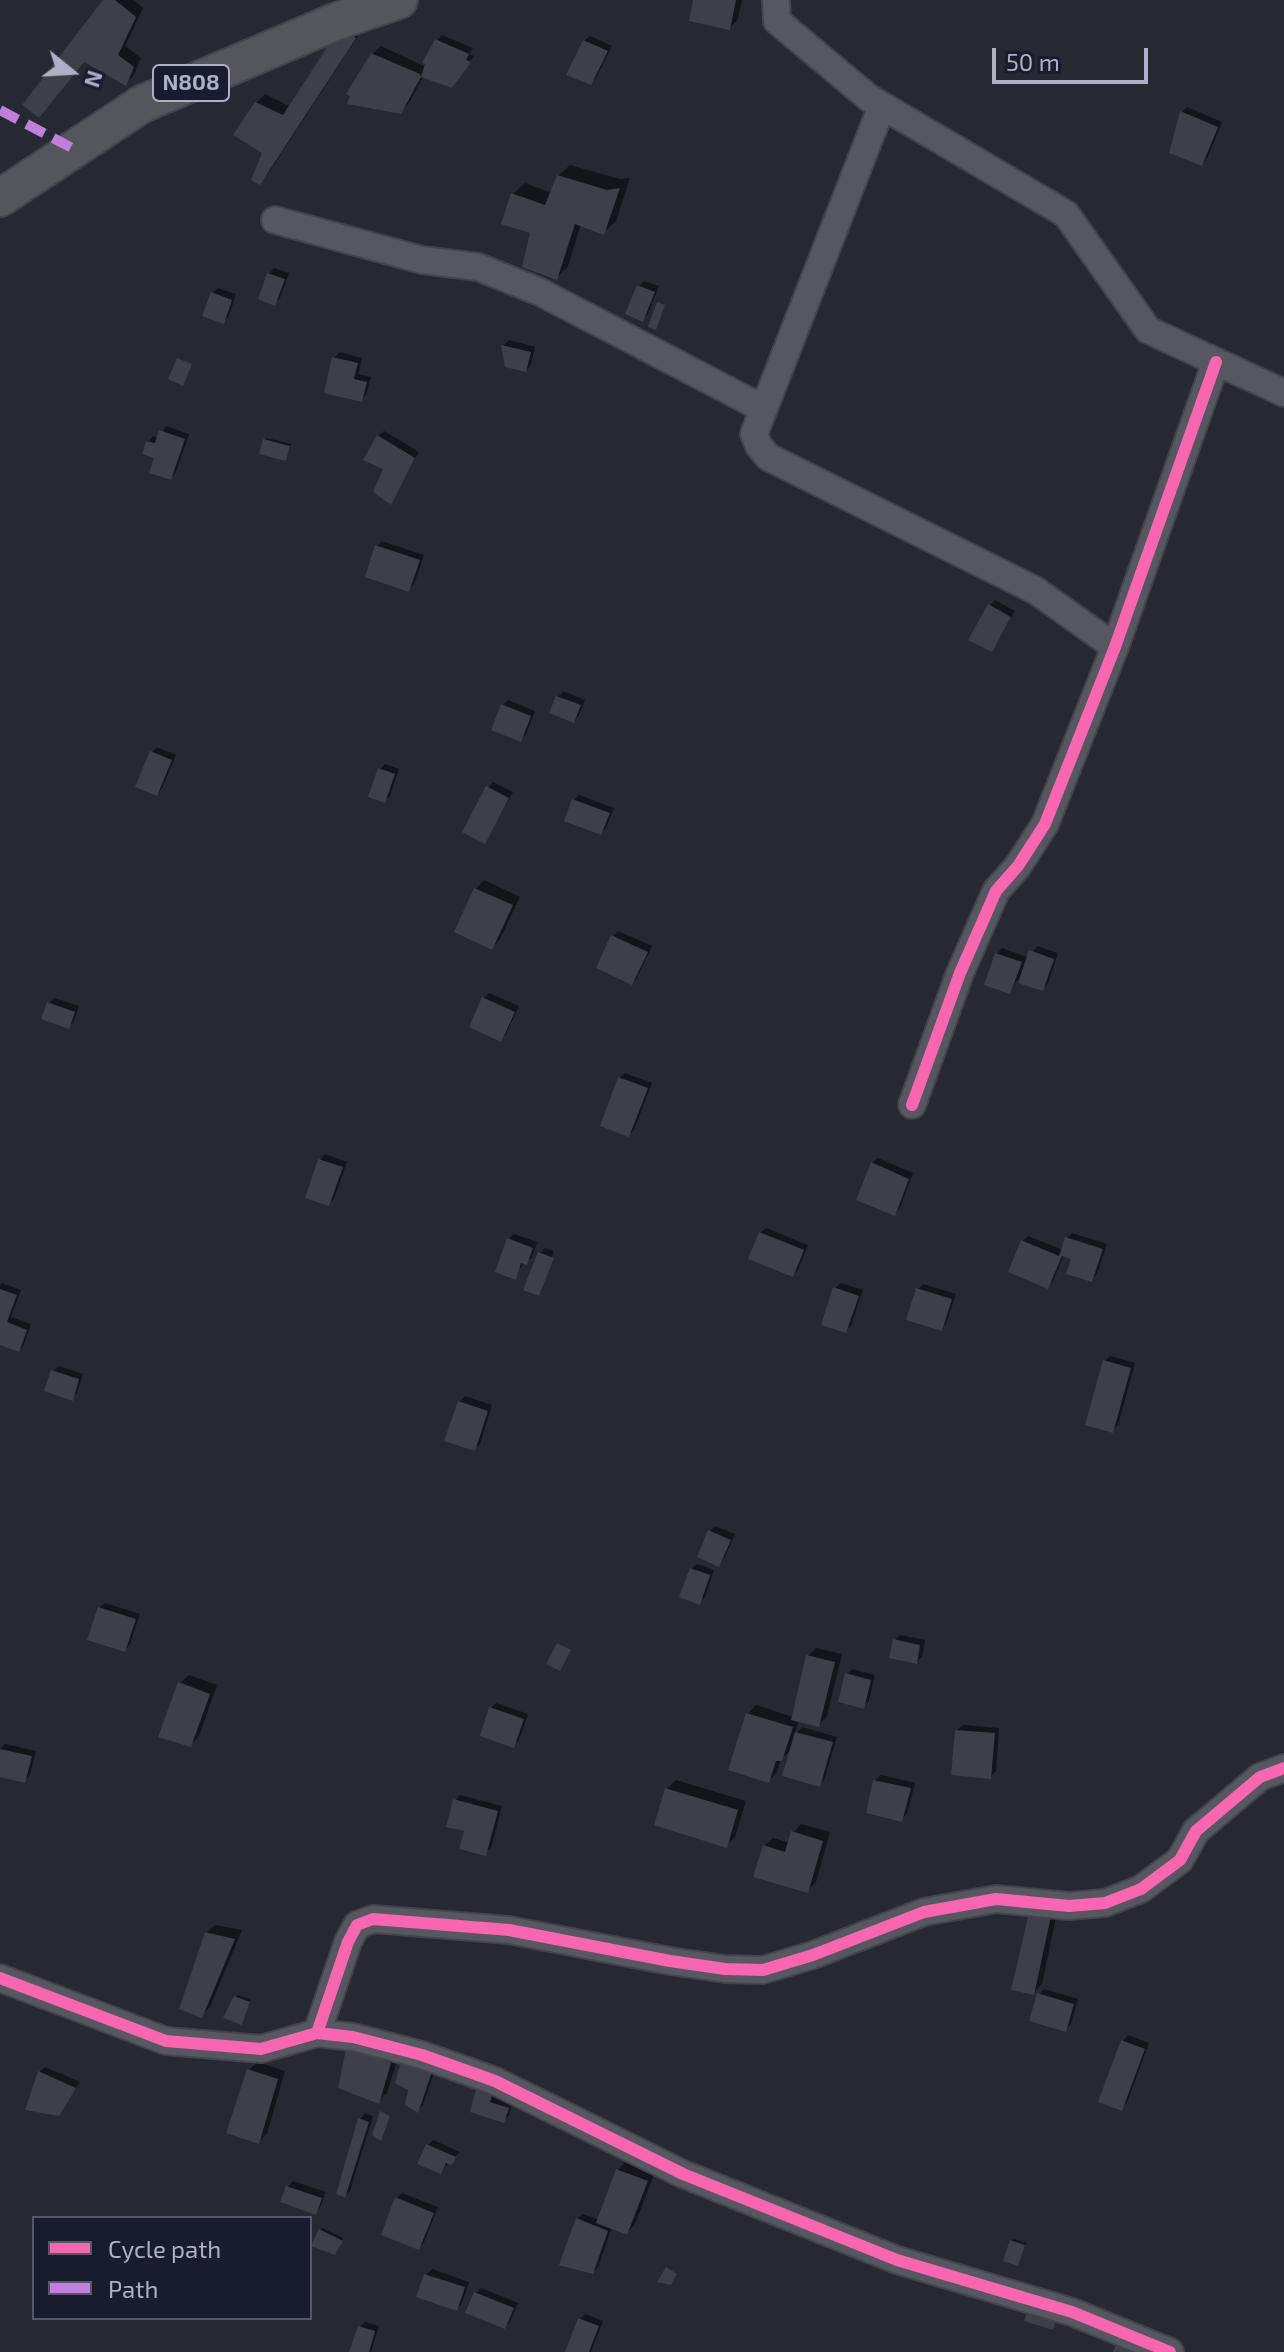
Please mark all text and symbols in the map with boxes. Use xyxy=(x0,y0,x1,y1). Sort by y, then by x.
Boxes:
north arrow xyxy=(32,32,112,112)
scale bar xyxy=(996,32,1152,82)
text: 50 m xyxy=(1006,47,1060,76)
road number: N808 xyxy=(153,65,229,101)
text: N xyxy=(80,68,110,91)
legend xyxy=(32,2216,312,2320)
text: Cycle path xyxy=(108,2234,221,2263)
text: Path xyxy=(108,2274,158,2303)

